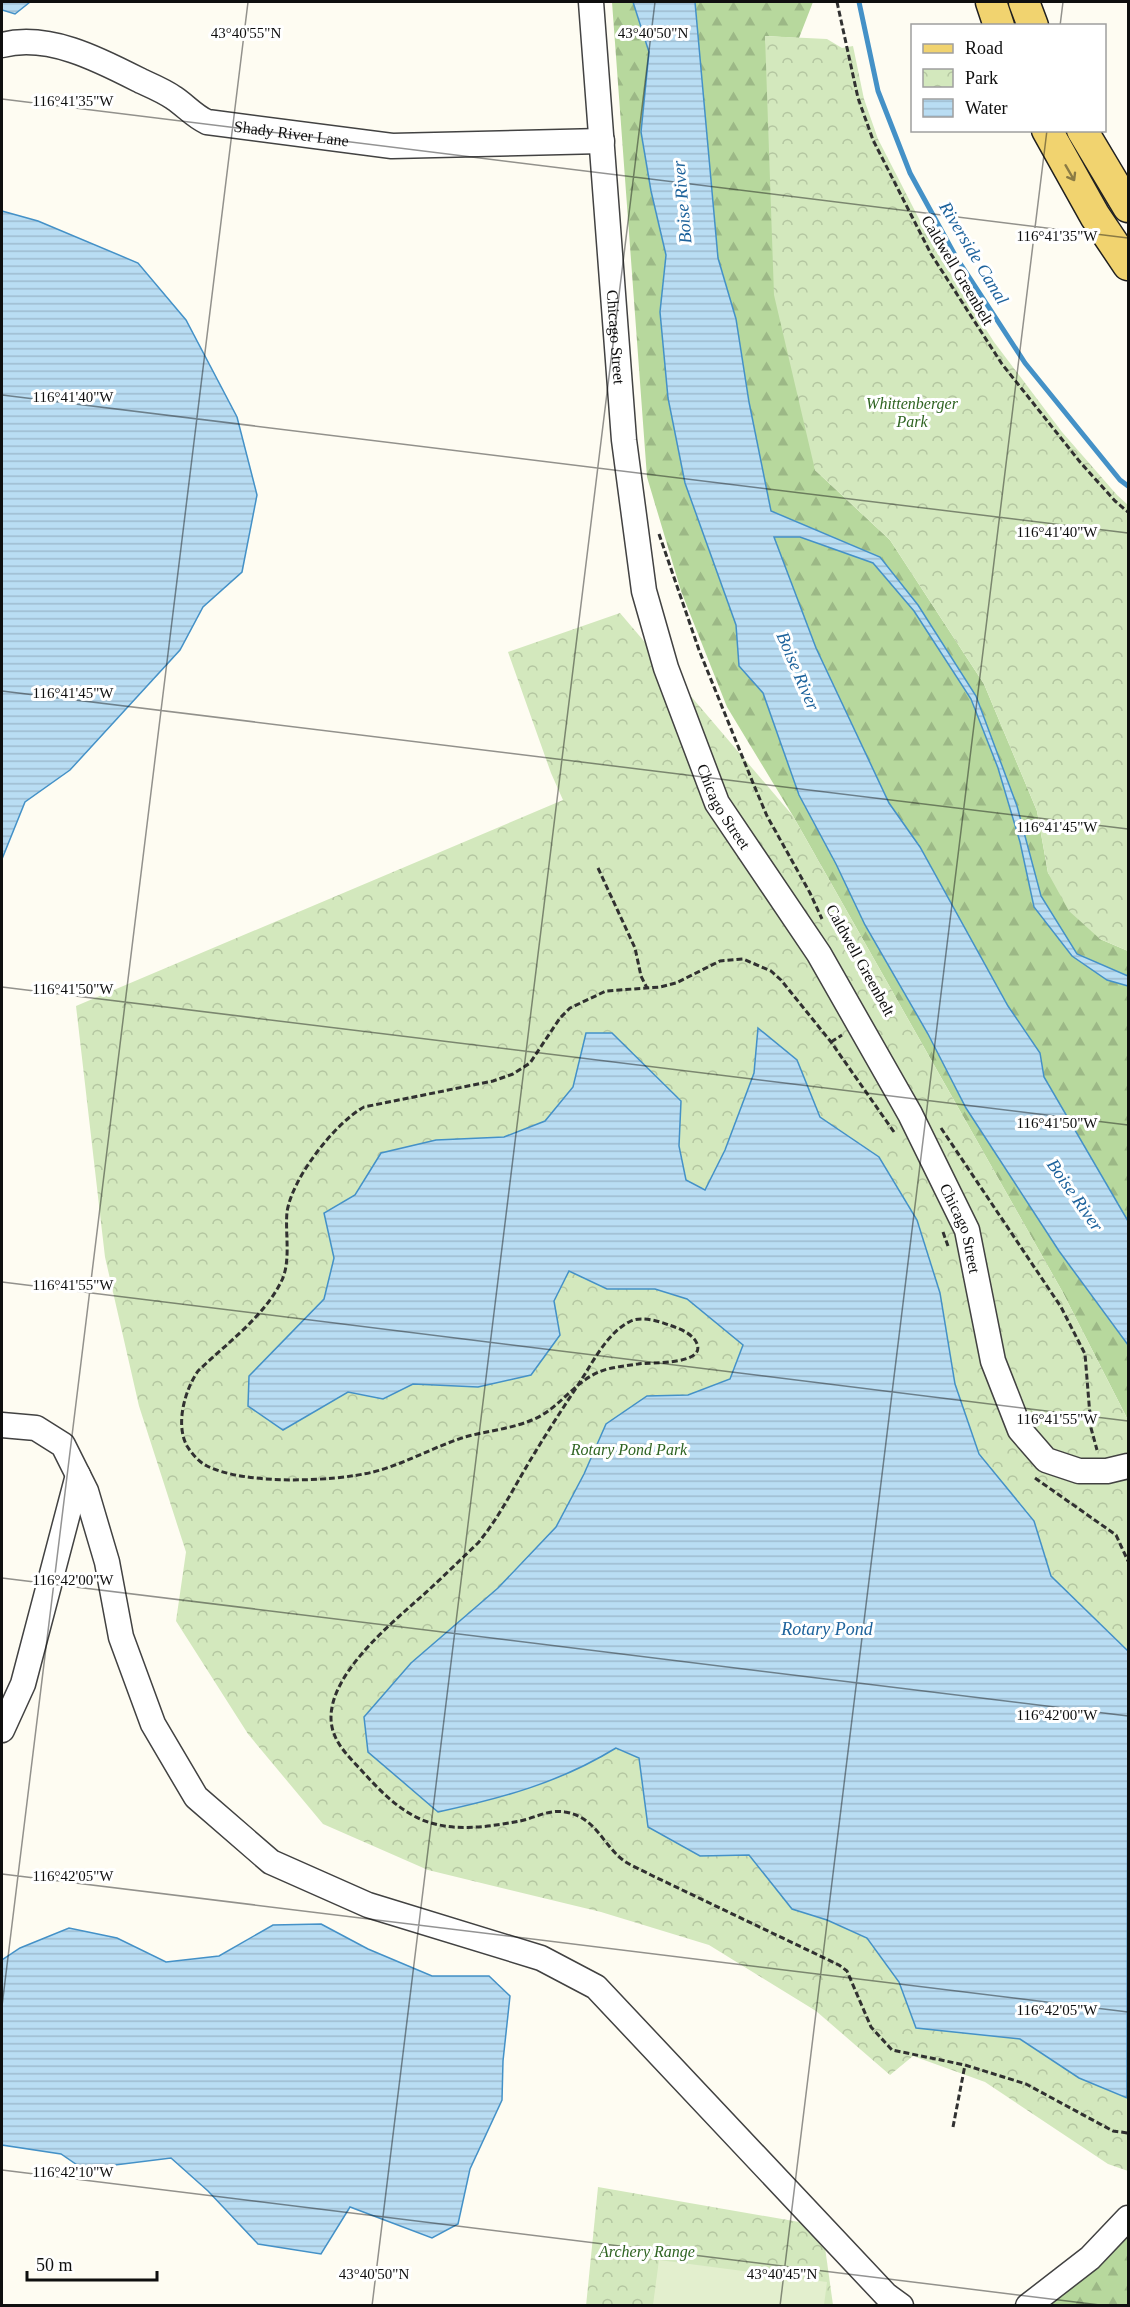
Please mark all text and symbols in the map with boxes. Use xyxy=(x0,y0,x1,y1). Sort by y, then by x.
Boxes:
legend xyxy=(911,24,1106,132)
text: 43°40'55"N xyxy=(211,25,281,41)
text: 43°40'50"N xyxy=(618,25,688,41)
text: Road xyxy=(965,38,1003,58)
text: Park xyxy=(965,68,998,88)
text: 116°41'35"W xyxy=(33,93,114,109)
text: Water xyxy=(965,98,1008,118)
street label: Shady River Lane xyxy=(233,118,350,149)
water label: Boise River xyxy=(668,159,696,244)
one-way arrow xyxy=(1065,164,1077,181)
water label: Riverside Canal xyxy=(935,197,1013,308)
street label: Caldwell Greenbelt xyxy=(918,212,997,329)
text: 116°41'35"W xyxy=(1017,228,1098,244)
street label: Chicago Street xyxy=(604,289,628,385)
text: 116°41'40"W xyxy=(33,389,114,405)
park label: Whittenberger Park xyxy=(866,395,959,430)
text: 116°41'40"W xyxy=(1017,524,1098,540)
water label: Boise River xyxy=(772,629,824,714)
text: 116°41'45"W xyxy=(33,685,114,701)
street label: Chicago Street xyxy=(694,762,754,853)
text: 116°41'45"W xyxy=(1017,819,1098,835)
street label: Caldwell Greenbelt xyxy=(823,902,899,1019)
text: 116°41'50"W xyxy=(33,981,114,997)
text: 116°41'50"W xyxy=(1017,1115,1098,1131)
water label: Boise River xyxy=(1043,1155,1108,1236)
street label: Chicago Street xyxy=(937,1181,983,1275)
text: 116°41'55"W xyxy=(33,1277,114,1293)
text: 116°41'55"W xyxy=(1017,1411,1098,1427)
park label: Rotary Pond Park xyxy=(570,1441,688,1459)
text: 116°42'00"W xyxy=(33,1572,114,1588)
water label: Rotary Pond xyxy=(780,1619,874,1639)
text: 116°42'00"W xyxy=(1017,1707,1098,1723)
text: 116°42'05"W xyxy=(33,1868,114,1884)
text: 116°42'05"W xyxy=(1017,2002,1098,2018)
text: 116°42'10"W xyxy=(33,2164,114,2180)
park label: Archery Range xyxy=(598,2243,695,2261)
scale bar xyxy=(27,2244,158,2282)
text: 50 m xyxy=(36,2255,73,2275)
text: 43°40'50"N xyxy=(339,2266,409,2282)
text: 43°40'45"N xyxy=(747,2266,817,2282)

